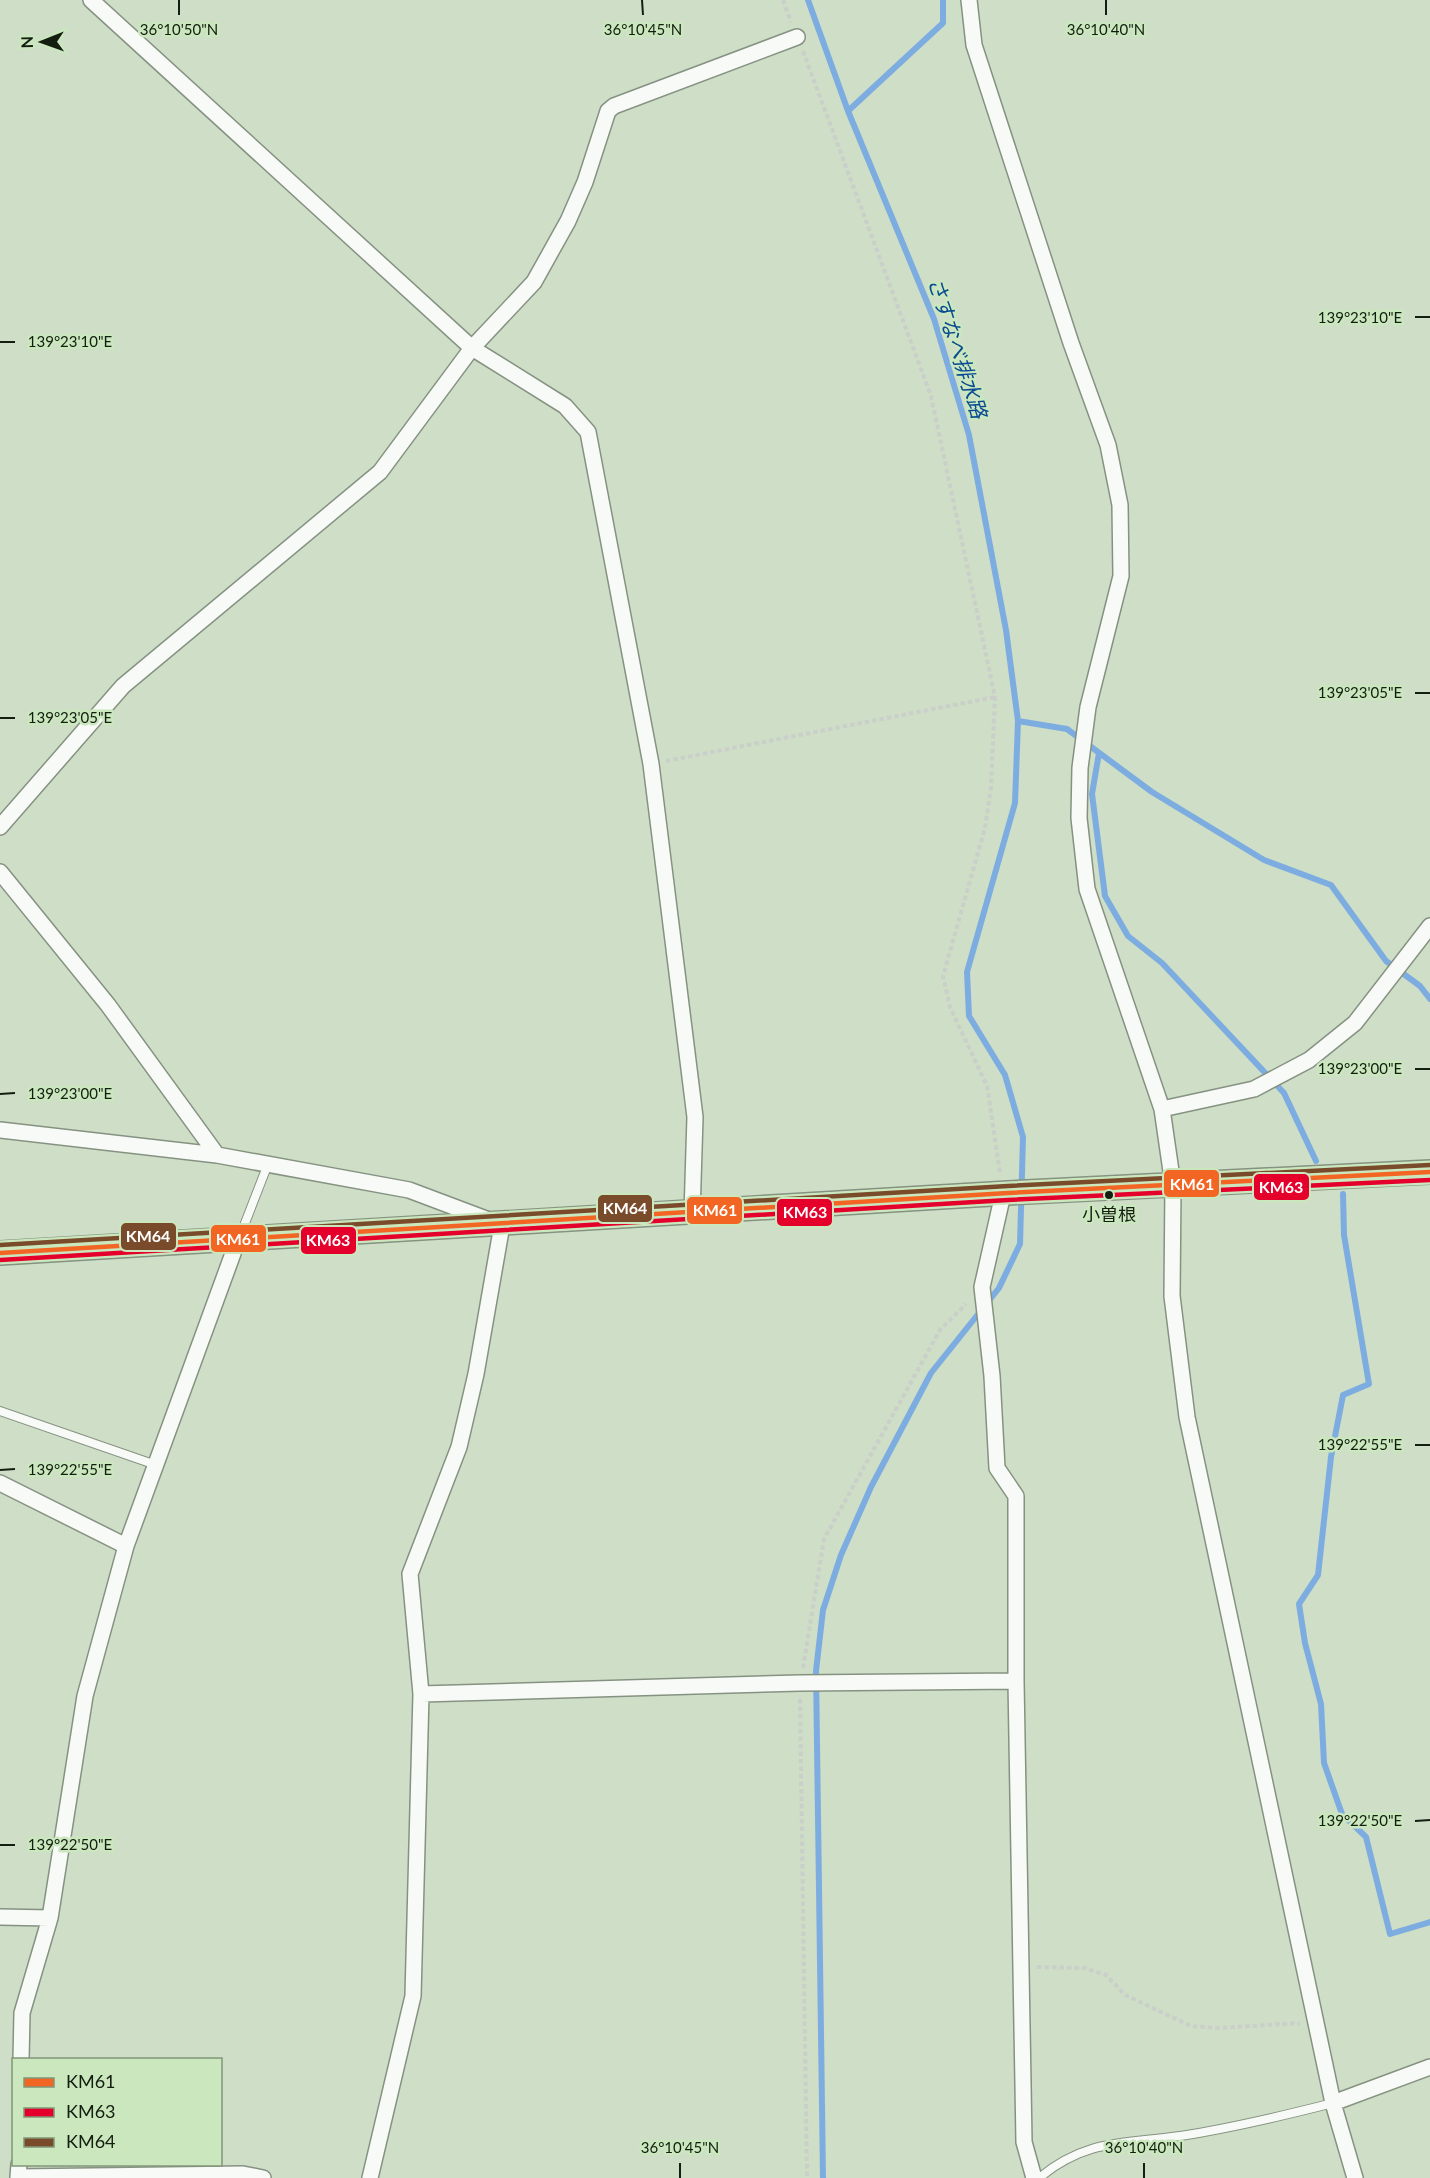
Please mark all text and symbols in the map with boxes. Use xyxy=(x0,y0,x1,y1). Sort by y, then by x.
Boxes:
north arrow xyxy=(12,12,72,72)
text: 36°10'50"N xyxy=(140,20,218,38)
text: 36°10'45"N xyxy=(604,20,682,38)
text: 36°10'40"N xyxy=(1067,20,1145,38)
text: N xyxy=(17,36,36,49)
water label: さすなべ排水路 xyxy=(924,274,994,423)
text: 139°23'10"E xyxy=(1318,308,1402,326)
text: 139°23'10"E xyxy=(28,332,112,350)
text: 139°23'05"E xyxy=(1318,683,1402,701)
text: 139°23'05"E xyxy=(28,708,112,726)
text: 139°23'00"E xyxy=(1318,1059,1402,1077)
text: 139°23'00"E xyxy=(28,1084,112,1102)
line badge: KM61 xyxy=(1163,1169,1220,1198)
line badge: KM63 xyxy=(1253,1173,1310,1201)
text: KM61 xyxy=(1170,1174,1214,1193)
text: KM63 xyxy=(1259,1177,1303,1196)
marker: 小曽根 xyxy=(1103,1189,1115,1201)
line badge: KM64 xyxy=(597,1194,653,1223)
line badge: KM61 xyxy=(686,1196,743,1225)
text: KM64 xyxy=(603,1198,647,1217)
line badge: KM63 xyxy=(776,1198,833,1227)
text: KM61 xyxy=(693,1200,737,1219)
text: KM63 xyxy=(783,1202,827,1221)
place label: 小曽根 xyxy=(1082,1203,1136,1225)
line badge: KM64 xyxy=(120,1222,177,1251)
line badge: KM61 xyxy=(210,1224,267,1253)
text: KM64 xyxy=(126,1226,170,1245)
line badge: KM63 xyxy=(300,1226,357,1255)
text: KM61 xyxy=(216,1229,260,1248)
text: KM63 xyxy=(306,1230,350,1249)
text: 139°22'55"E xyxy=(1318,1435,1402,1453)
text: 139°22'55"E xyxy=(28,1460,112,1478)
text: 139°22'50"E xyxy=(1318,1811,1402,1829)
text: 139°22'50"E xyxy=(28,1835,112,1853)
legend xyxy=(12,2058,222,2166)
text: KM61 xyxy=(66,2070,116,2092)
text: KM63 xyxy=(66,2100,116,2122)
text: KM64 xyxy=(66,2130,116,2152)
text: 36°10'45"N xyxy=(641,2138,719,2156)
text: 36°10'40"N xyxy=(1105,2138,1183,2156)

